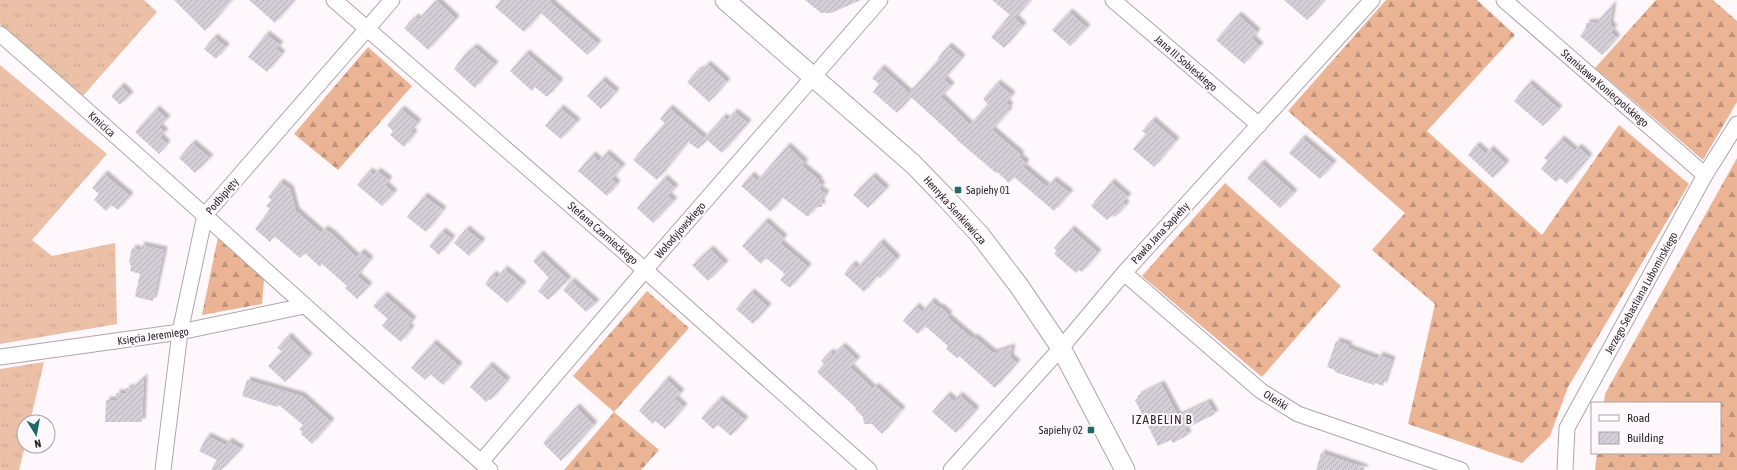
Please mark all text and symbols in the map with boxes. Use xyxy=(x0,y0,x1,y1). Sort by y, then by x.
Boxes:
street label: Jana III Sobieskiego xyxy=(1152,33,1220,93)
street label: Stanisława Koniecpolskiego xyxy=(1559,47,1651,129)
street label: Kmicica xyxy=(86,109,118,139)
street label: Henryka Sienkiewicza xyxy=(921,173,989,247)
street label: Podbipięty xyxy=(203,175,241,217)
place label: Sapiehy 01 xyxy=(966,184,1010,196)
marker: Sapiehy 01 xyxy=(953,185,963,195)
street label: Stefana Czarnieckiego xyxy=(566,199,640,267)
street label: Wołodyjowskiego xyxy=(652,200,708,260)
street label: Pawła Jana Sapiehy xyxy=(1129,200,1192,266)
street label: Jerzego Sebastiana Lubomirskiego xyxy=(1602,230,1680,356)
street label: Księcia Jeremiego xyxy=(117,325,189,347)
street label: Oleńki xyxy=(1262,388,1290,412)
legend xyxy=(1591,402,1721,454)
text: Road xyxy=(1627,411,1650,425)
district label: IZABELIN B xyxy=(1131,412,1193,427)
north arrow xyxy=(16,414,56,454)
place label: Sapiehy 02 xyxy=(1039,424,1083,436)
marker: Sapiehy 02 xyxy=(1086,425,1096,435)
text: Building xyxy=(1627,431,1665,445)
text: N xyxy=(34,437,42,450)

